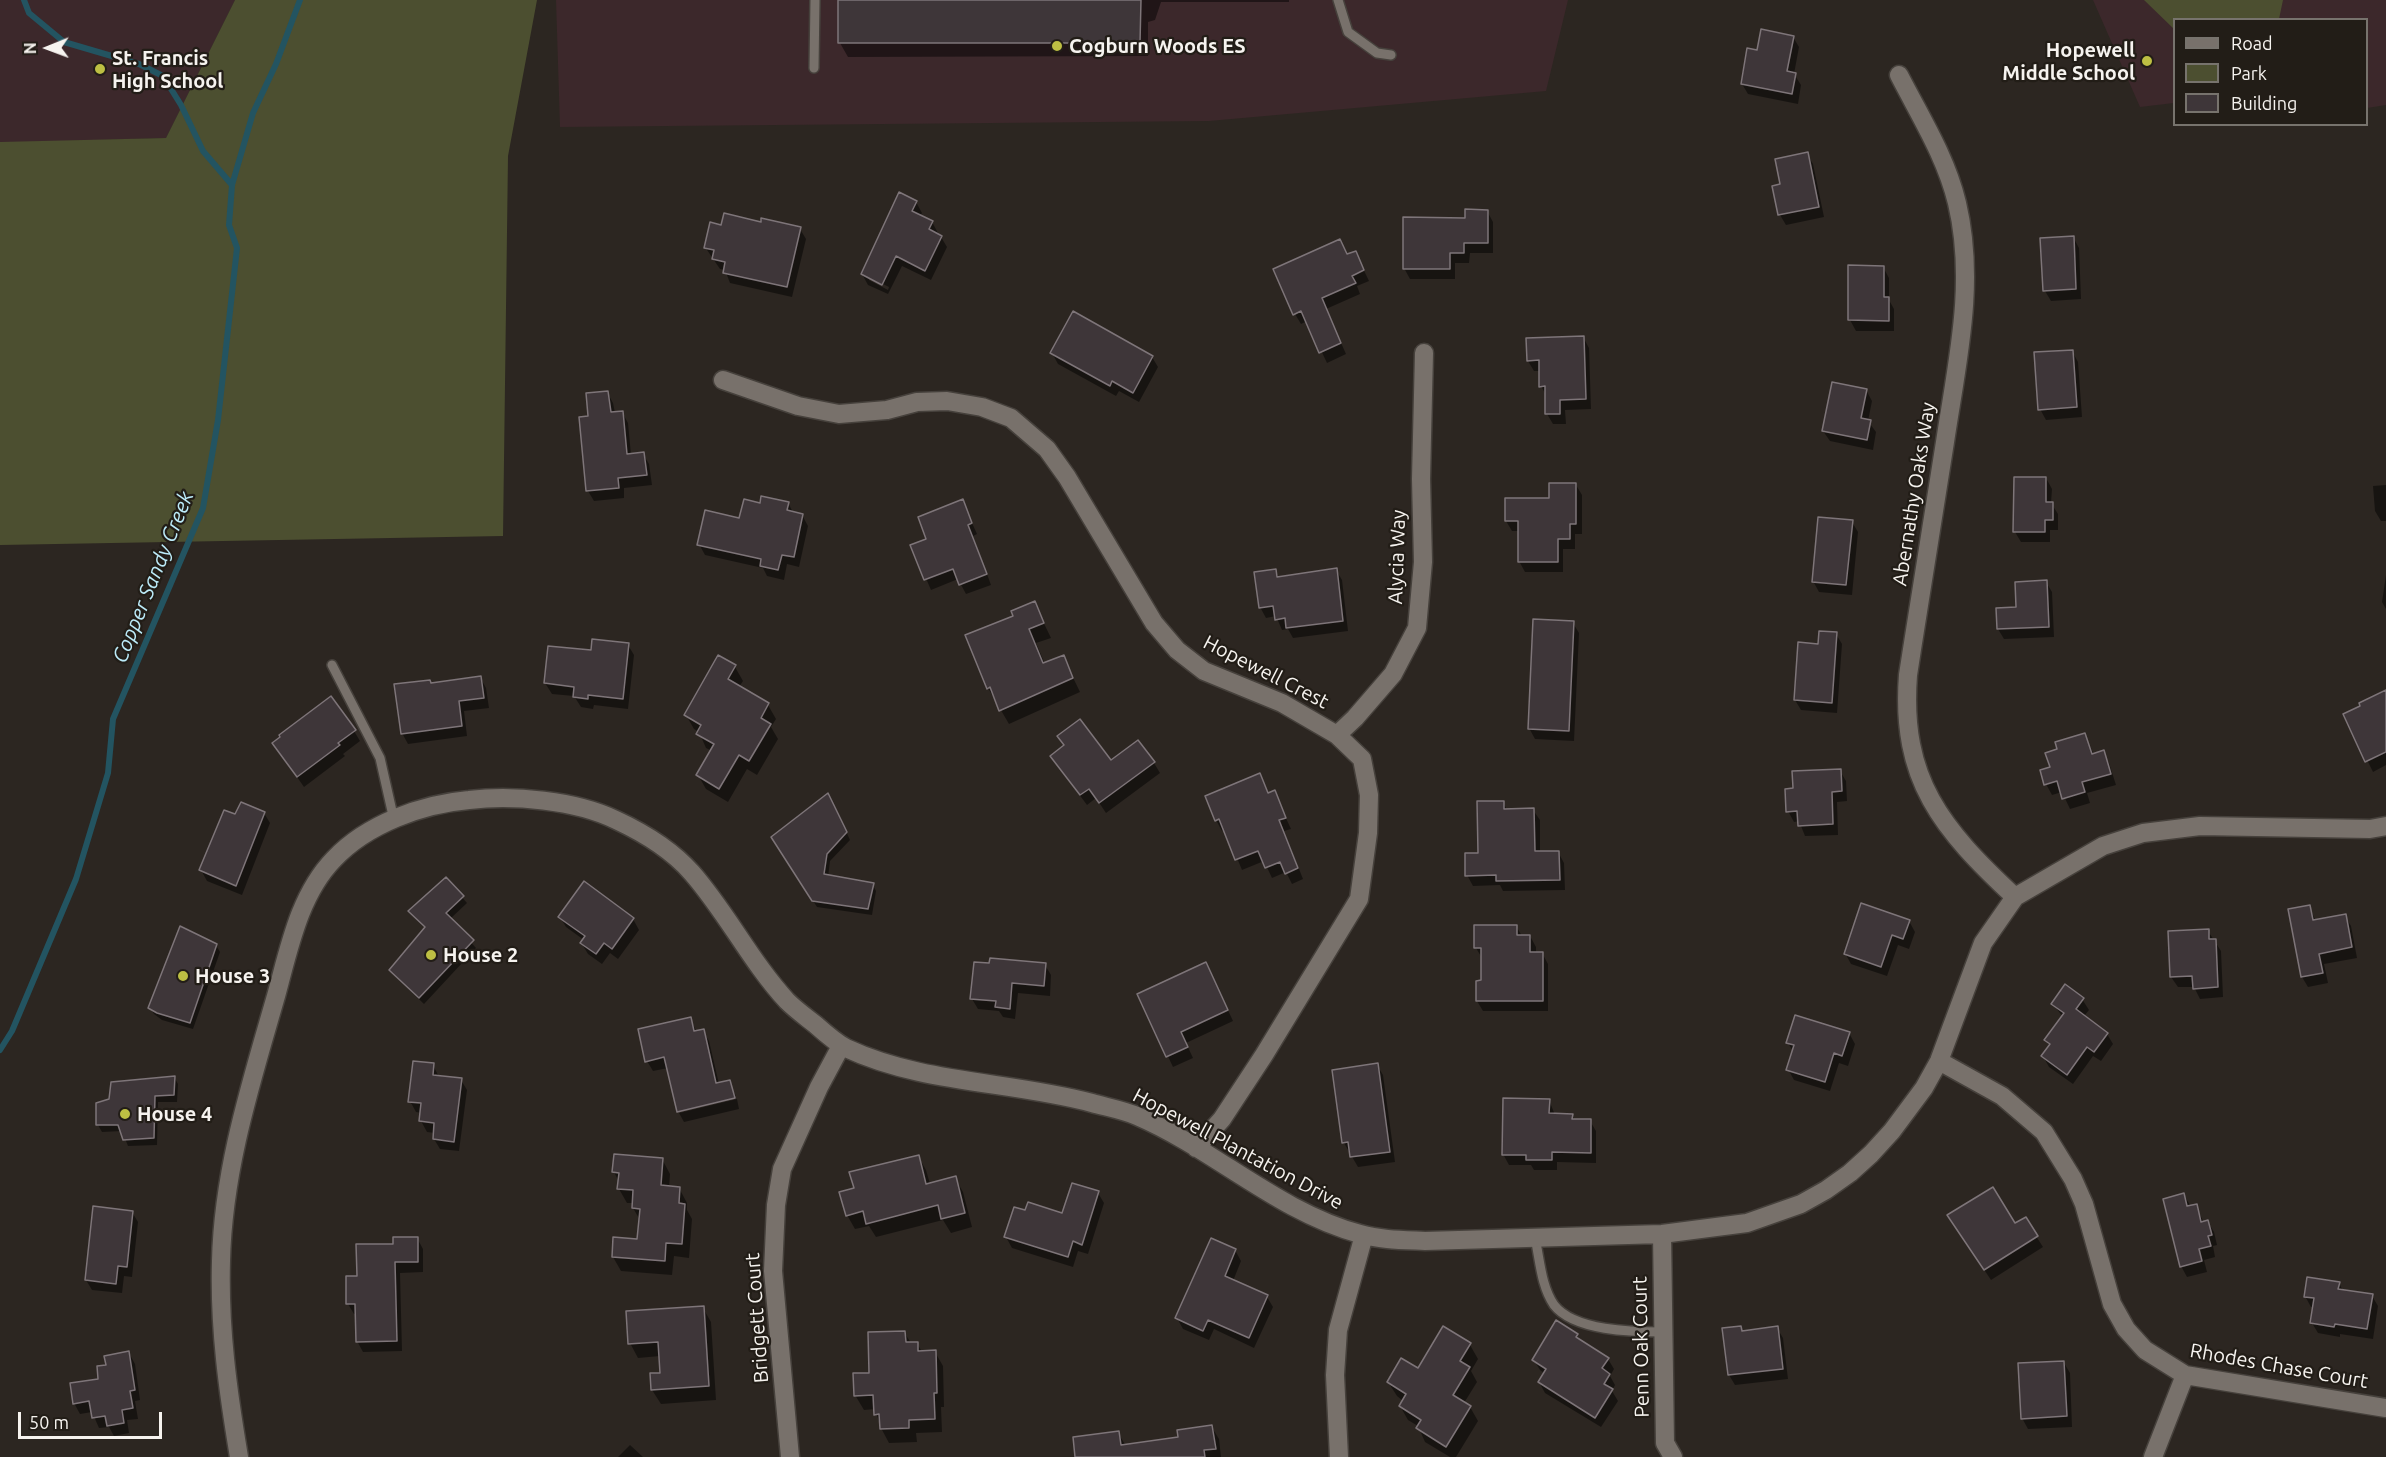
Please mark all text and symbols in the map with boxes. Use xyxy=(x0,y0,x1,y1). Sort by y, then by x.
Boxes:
north arrow xyxy=(18,18,78,78)
legend xyxy=(2173,18,2368,126)
text: Road xyxy=(2231,33,2273,53)
place label: Cogburn Woods ES xyxy=(1069,34,1246,58)
place label: Hopewell Middle School xyxy=(2002,38,2135,85)
marker: Cogburn Woods ES xyxy=(1050,39,1064,53)
text: N xyxy=(21,42,39,54)
place label: St. Francis High School xyxy=(112,46,223,93)
marker: Hopewell Middle School xyxy=(2140,54,2154,68)
marker: St. Francis High School xyxy=(93,62,107,76)
text: Park xyxy=(2231,63,2267,83)
text: Building xyxy=(2231,93,2297,113)
street label: Abernathy Oaks Way xyxy=(1888,401,1940,587)
water label: Copper Sandy Creek xyxy=(107,487,199,667)
street label: Alycia Way xyxy=(1383,509,1411,605)
street label: Hopewell Crest xyxy=(1199,630,1333,714)
place label: House 2 xyxy=(443,943,518,967)
marker: House 2 xyxy=(424,948,438,962)
place label: House 3 xyxy=(195,964,270,988)
marker: House 3 xyxy=(176,969,190,983)
street label: Hopewell Plantation Drive xyxy=(1129,1083,1347,1215)
place label: House 4 xyxy=(137,1102,212,1126)
marker: House 4 xyxy=(118,1107,132,1121)
street label: Bridgett Court xyxy=(740,1252,774,1384)
street label: Penn Oak Court xyxy=(1628,1276,1654,1418)
street label: Rhodes Chase Court xyxy=(2188,1338,2370,1394)
scale bar xyxy=(21,1400,165,1438)
text: 50 m xyxy=(29,1412,69,1432)

